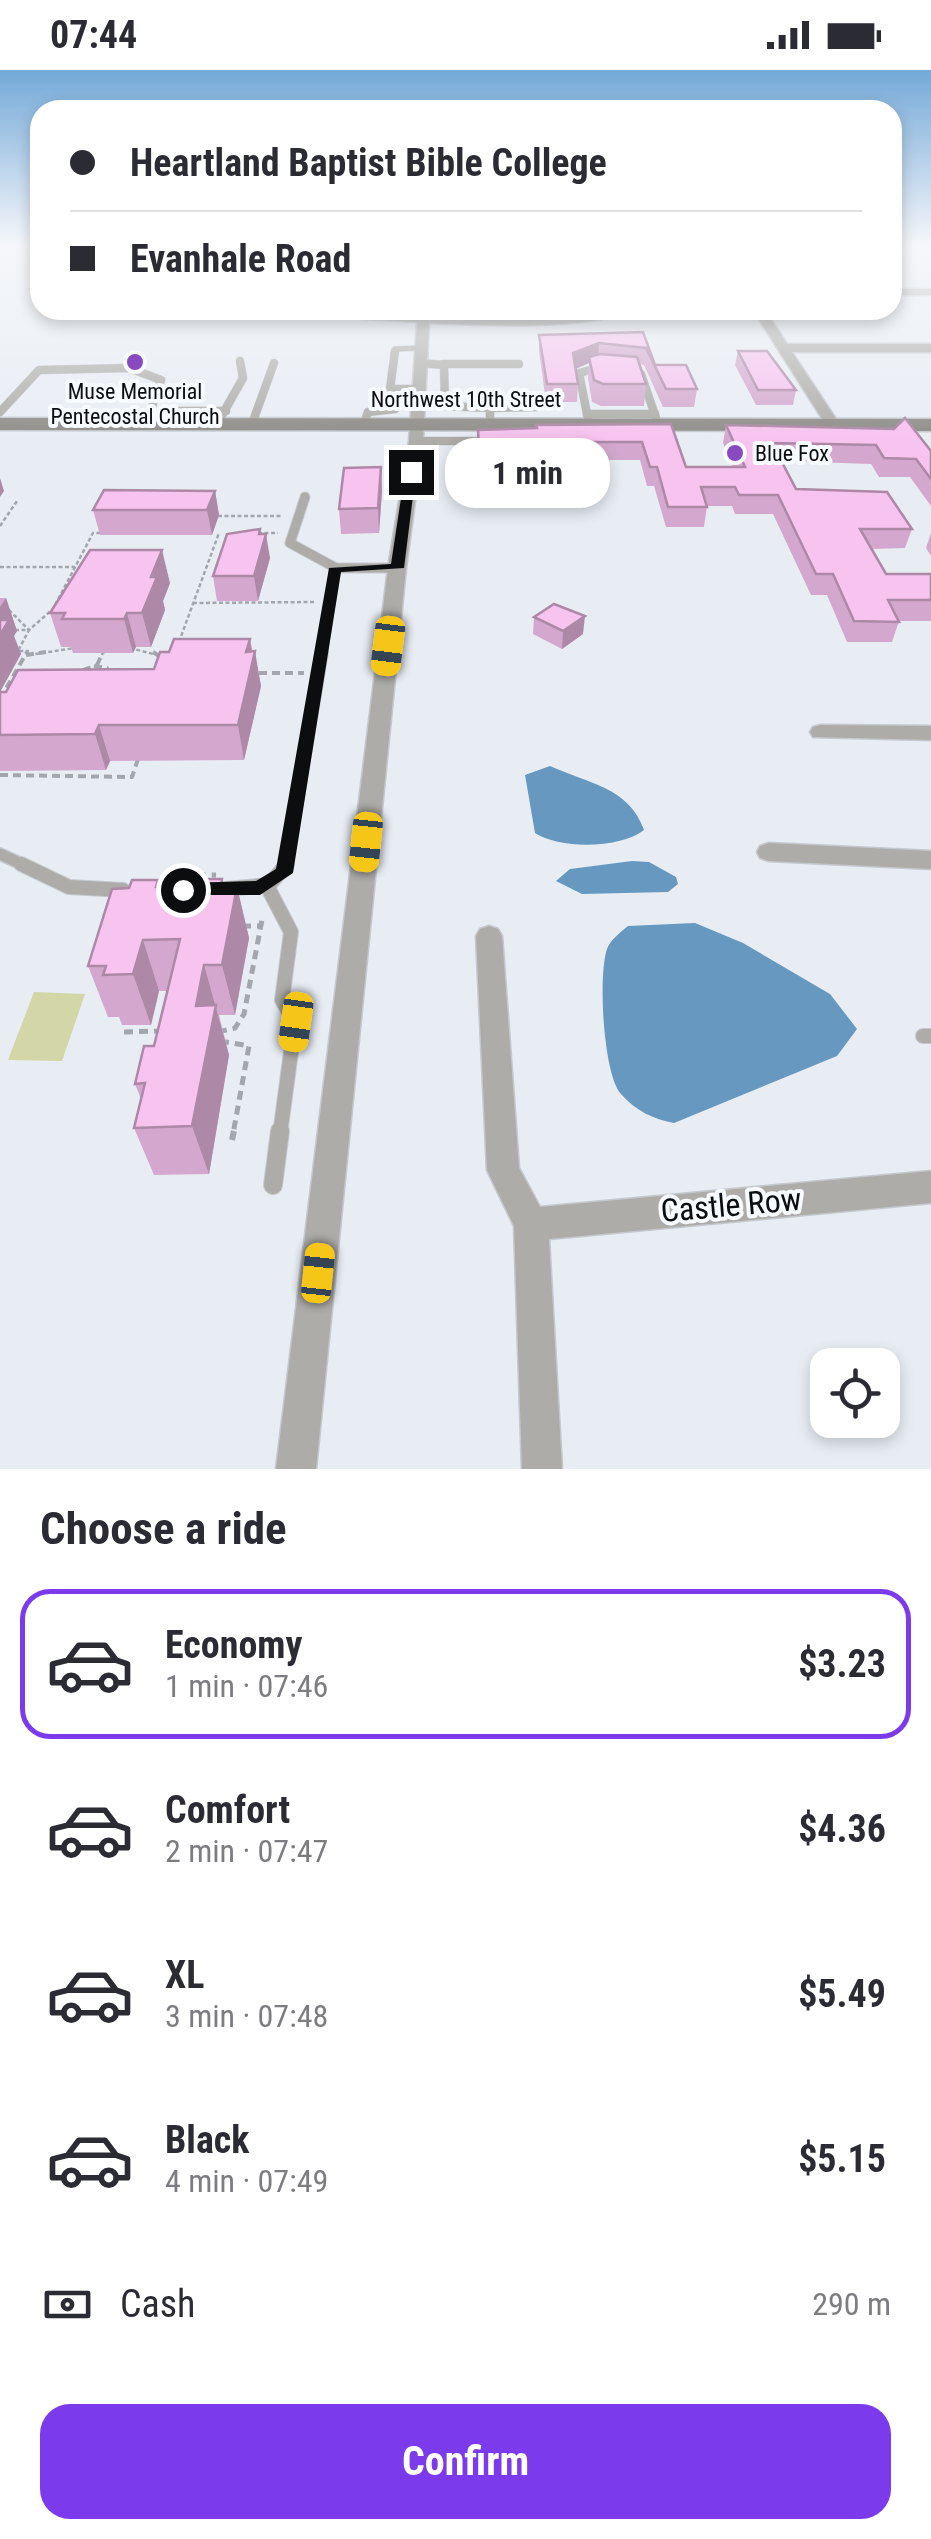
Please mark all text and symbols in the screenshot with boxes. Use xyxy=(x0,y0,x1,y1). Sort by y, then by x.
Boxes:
text: 07:44 xyxy=(50,13,137,57)
text: Heartland Baptist Bible College xyxy=(130,141,607,185)
text: Evanhale Road xyxy=(130,237,351,281)
marker: Muse Memorial Pentecostal Church xyxy=(124,351,146,373)
place label: Muse Memorial Pentecostal Church xyxy=(50,379,220,429)
street label: Northwest 10th Street xyxy=(371,387,561,412)
callout: 1 min xyxy=(446,437,611,507)
place label: Blue Fox xyxy=(755,441,829,466)
marker: Blue Fox xyxy=(724,442,746,464)
route end xyxy=(389,450,434,495)
text: 1 min xyxy=(492,454,563,492)
car xyxy=(369,614,407,678)
car xyxy=(348,811,384,873)
route start xyxy=(161,868,206,913)
car xyxy=(277,990,315,1054)
street label: Castle Row xyxy=(659,1180,803,1230)
car xyxy=(300,1242,336,1304)
map controls xyxy=(810,1348,900,1438)
button: locate xyxy=(810,1348,900,1438)
text: Choose a ride xyxy=(40,1502,287,1555)
icon: car xyxy=(45,1619,135,1709)
text: Economy xyxy=(165,1623,302,1667)
text: $3.23 xyxy=(798,1642,886,1686)
text: 1 min · 07:46 xyxy=(165,1667,328,1705)
icon: car xyxy=(45,1784,135,1874)
text: Comfort xyxy=(165,1788,290,1832)
text: $4.36 xyxy=(798,1807,886,1851)
text: 2 min · 07:47 xyxy=(165,1832,328,1870)
icon: car xyxy=(45,1949,135,2039)
text: XL xyxy=(165,1953,204,1997)
text: $5.49 xyxy=(798,1972,886,2016)
text: 3 min · 07:48 xyxy=(165,1997,328,2035)
icon: car xyxy=(45,2114,135,2204)
text: Black xyxy=(165,2118,249,2162)
text: $5.15 xyxy=(798,2137,886,2181)
text: 4 min · 07:49 xyxy=(165,2162,328,2200)
icon: cash xyxy=(40,2277,95,2332)
text: Cash xyxy=(120,2282,195,2326)
text: 290 m xyxy=(812,2285,891,2323)
button: Confirm xyxy=(40,2404,891,2519)

